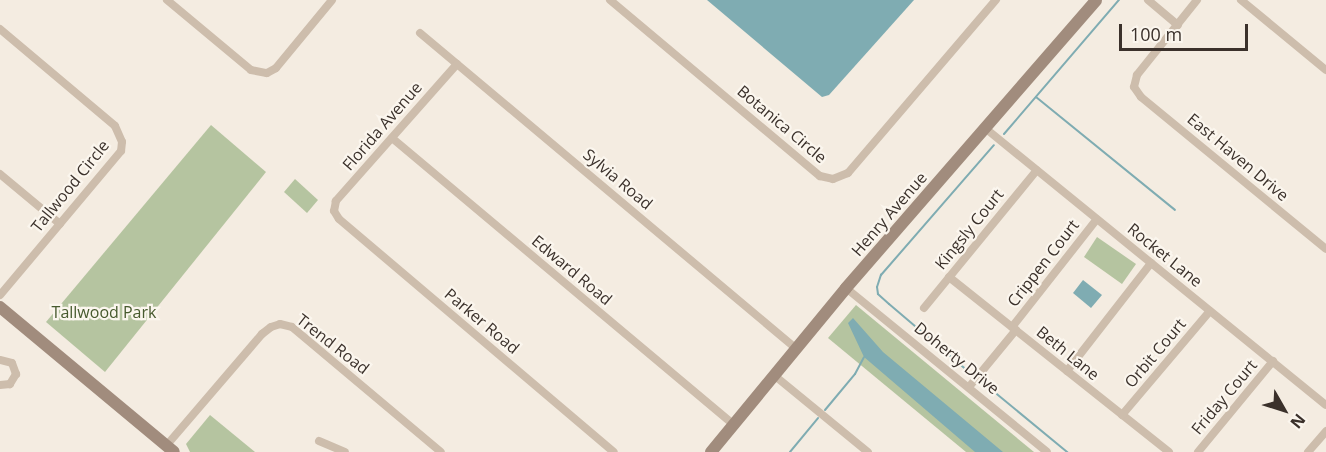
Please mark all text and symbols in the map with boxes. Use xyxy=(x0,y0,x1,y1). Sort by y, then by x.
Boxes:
scale bar xyxy=(1122,12,1251,50)
text: 100 m xyxy=(1130,22,1182,46)
street label: Florida Avenue xyxy=(338,78,426,174)
street label: Botanica Circle xyxy=(734,81,830,167)
street label: East Haven Drive xyxy=(1184,109,1292,205)
street label: Tallwood Circle xyxy=(27,136,113,236)
street label: Sylvia Road xyxy=(580,145,656,213)
street label: Henry Avenue xyxy=(847,168,931,260)
street label: Kingsly Court xyxy=(931,185,1007,273)
street label: Crippen Court xyxy=(1003,216,1083,310)
street label: Rocket Lane xyxy=(1124,219,1206,291)
street label: Edward Road xyxy=(528,231,616,309)
street label: Parker Road xyxy=(441,284,523,358)
park label: Tallwood Park xyxy=(52,302,156,322)
street label: Trend Road xyxy=(293,310,373,378)
street label: Orbit Court xyxy=(1121,314,1189,392)
street label: Doherty Drive xyxy=(911,318,1003,398)
street label: Beth Lane xyxy=(1033,322,1103,384)
street label: Friday Court xyxy=(1187,356,1261,438)
north arrow xyxy=(1254,380,1314,440)
text: N xyxy=(1285,409,1311,433)

